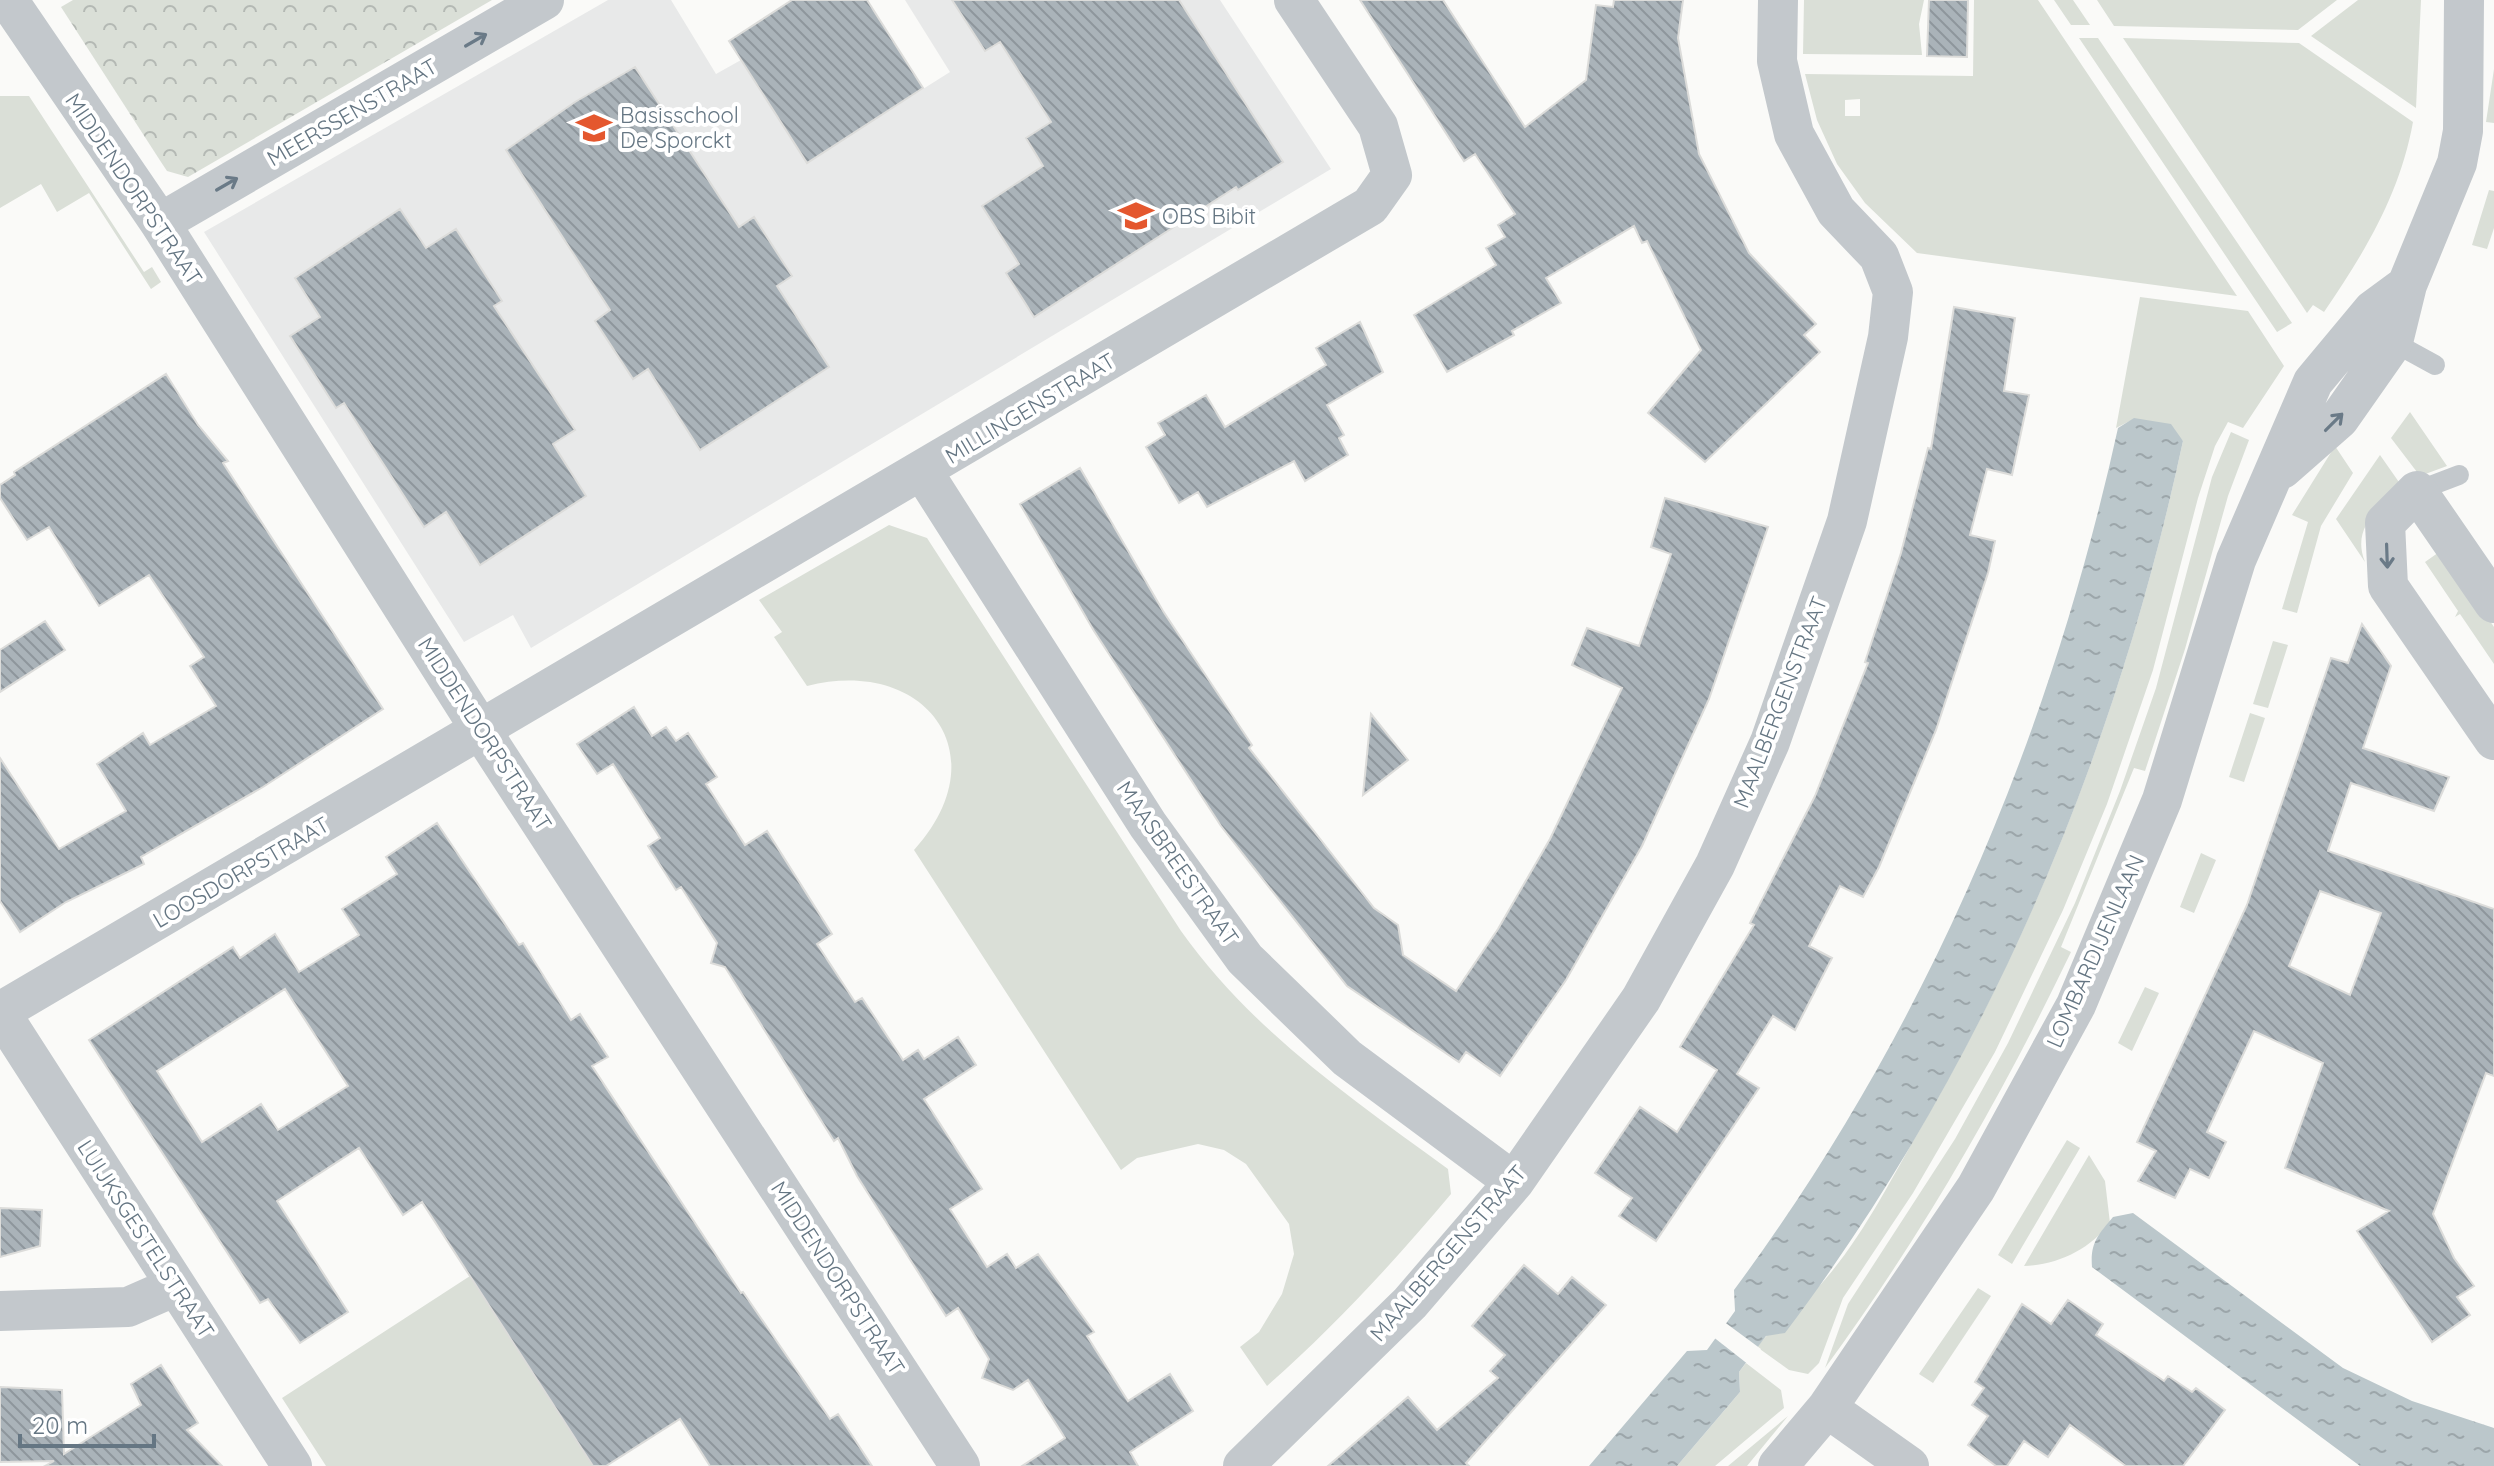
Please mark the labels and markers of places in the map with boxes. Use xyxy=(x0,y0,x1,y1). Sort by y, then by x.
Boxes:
place label: Basisschool De Sporckt xyxy=(620,101,739,154)
school or university icon: Basisschool De Sporckt xyxy=(575,109,613,147)
school or university icon: OBS Bibit xyxy=(1117,197,1155,235)
place label: OBS Bibit xyxy=(1162,202,1256,230)

